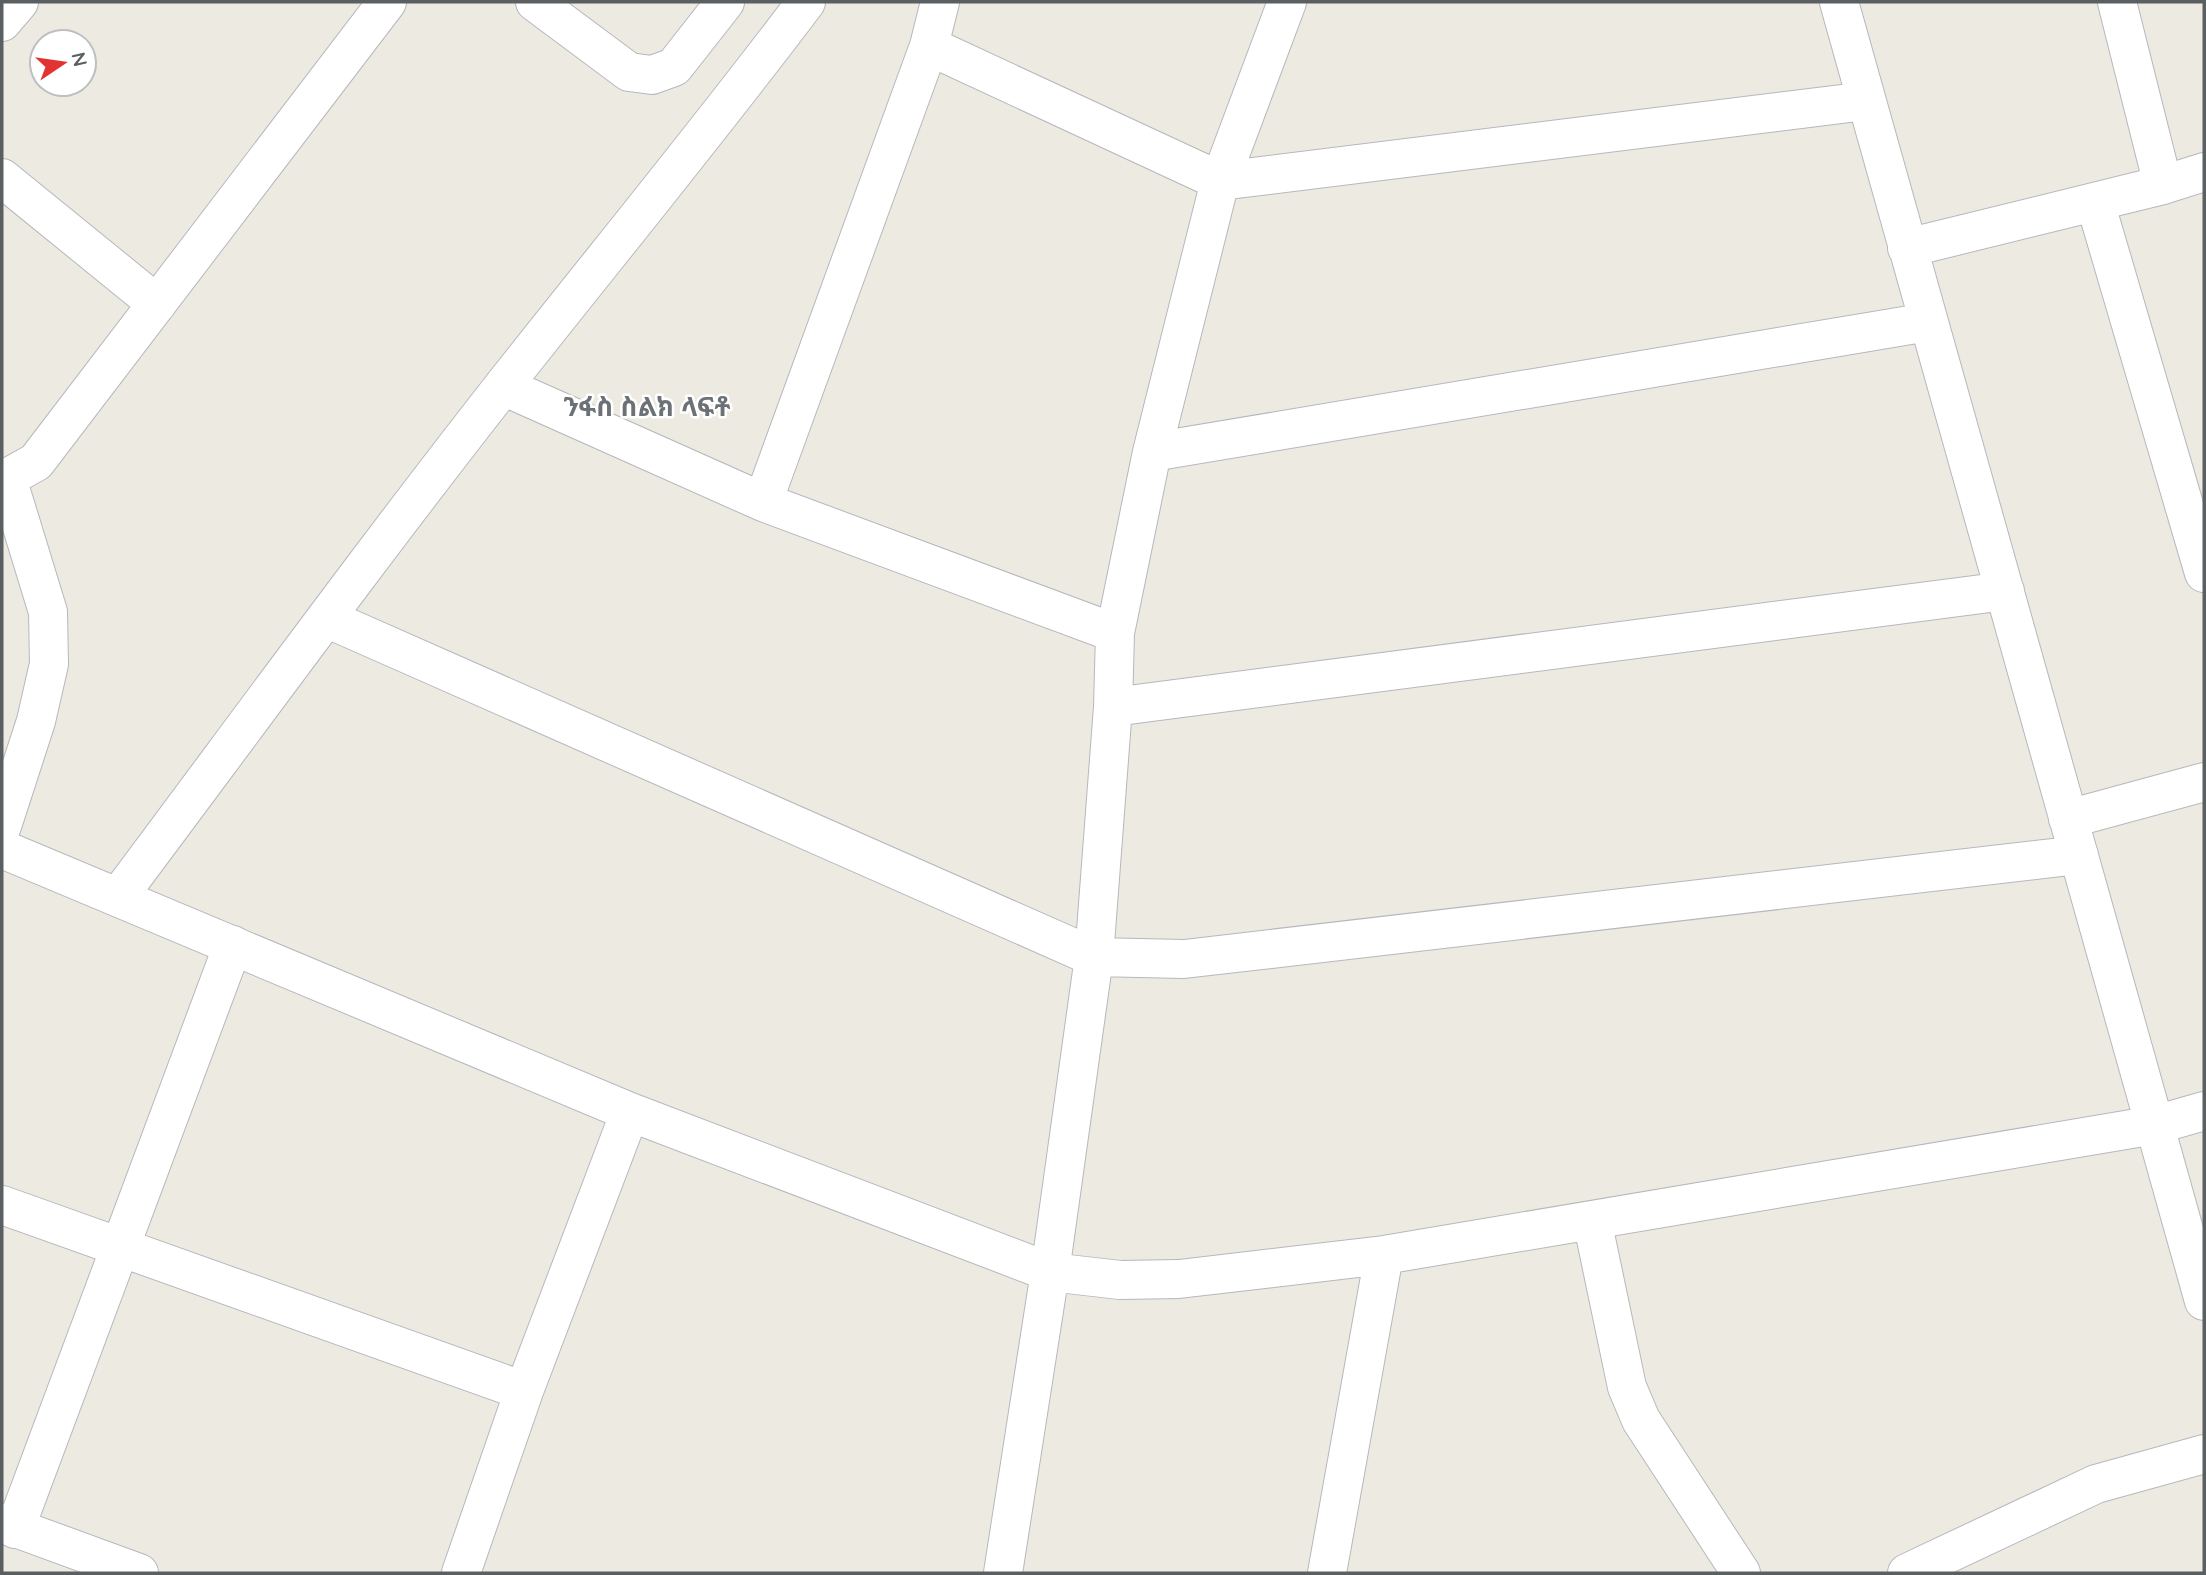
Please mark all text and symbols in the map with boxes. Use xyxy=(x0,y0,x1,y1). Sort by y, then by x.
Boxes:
north arrow xyxy=(28,28,98,98)
text: N xyxy=(66,50,93,69)
district label: ንፋስ ስልክ ላፍቶ xyxy=(564,390,730,423)

